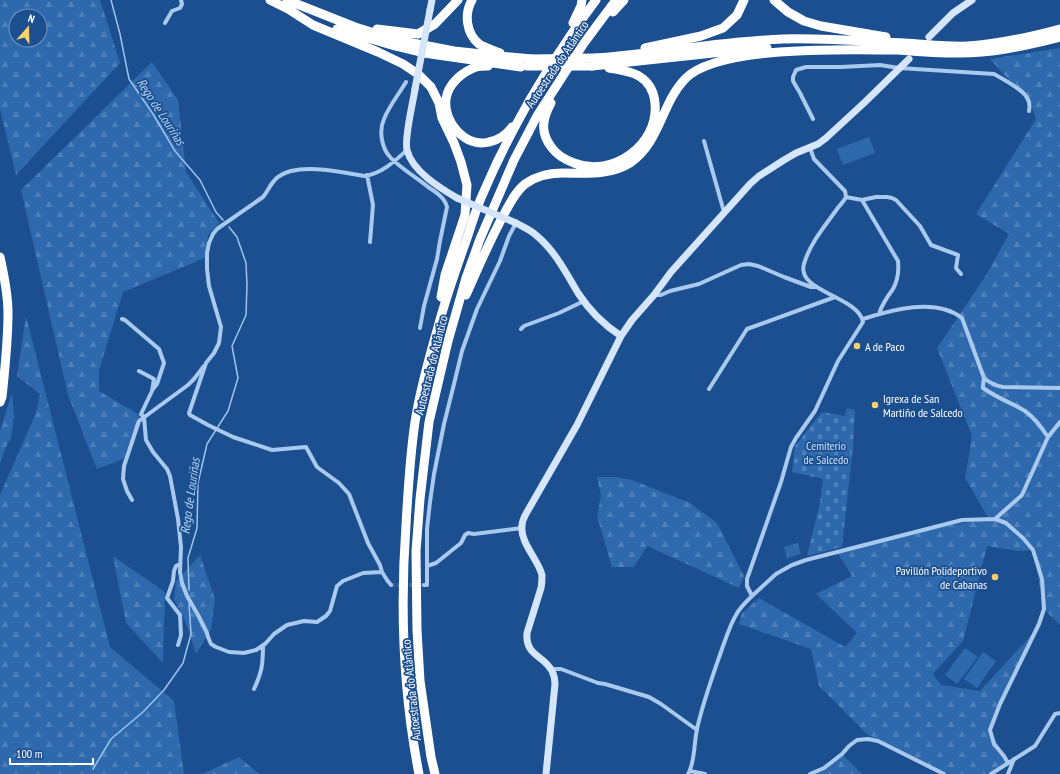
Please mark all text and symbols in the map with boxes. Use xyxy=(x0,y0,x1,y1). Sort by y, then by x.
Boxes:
north arrow xyxy=(8,8,48,48)
text: N xyxy=(26,11,37,26)
street label: Autoestrada do Atlántico xyxy=(522,18,592,110)
water label: Rego de Louriñas xyxy=(133,75,190,150)
street label: Autoestrada do Atlántico xyxy=(411,314,451,416)
place label: A de Paco xyxy=(865,339,905,354)
marker: A de Paco xyxy=(852,341,862,351)
place label: Igrexa de San Martiño de Salcedo xyxy=(883,391,963,420)
marker: Igrexa de San Martiño de Salcedo xyxy=(870,400,880,410)
park label: Cemiterio de Salcedo xyxy=(804,438,848,467)
water label: Rego de Louriñas xyxy=(176,455,204,535)
place label: Pavillón Polideportivo de Cabanas xyxy=(896,563,987,592)
marker: Pavillón Polideportivo de Cabanas xyxy=(990,572,1000,582)
street label: Autoestrada do Atlántico xyxy=(398,639,424,741)
scale bar xyxy=(10,740,93,766)
text: 100 m xyxy=(16,746,43,761)

